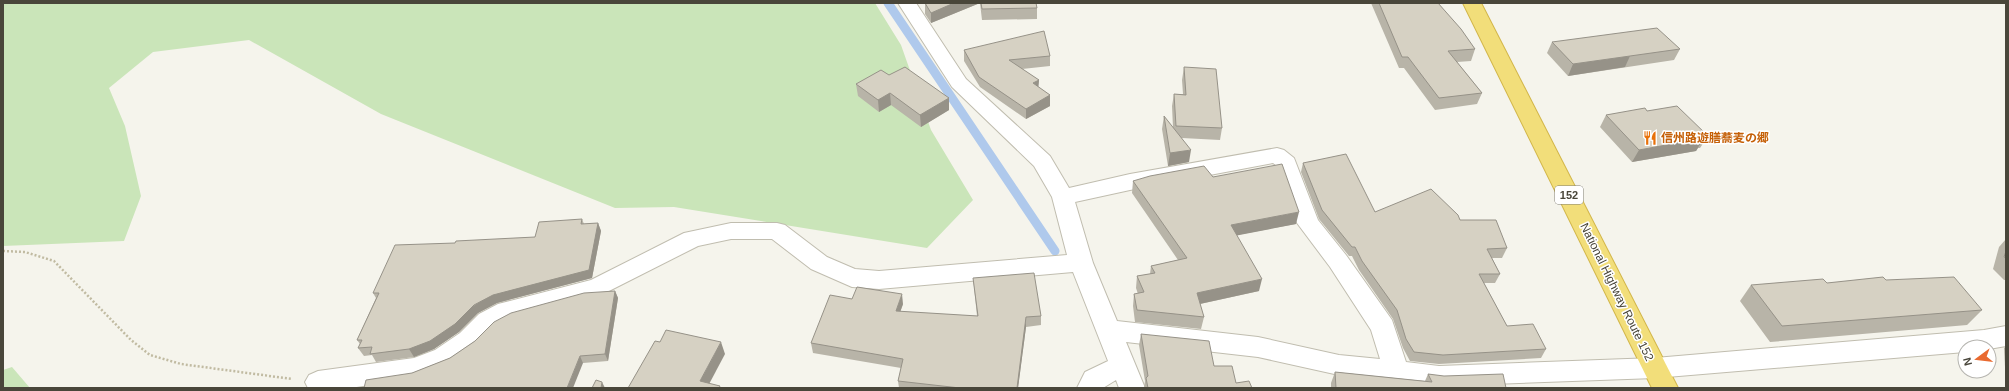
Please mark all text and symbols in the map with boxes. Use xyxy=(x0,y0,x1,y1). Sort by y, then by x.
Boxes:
restaurant icon: 信州路遊膳蕎麦の郷 xyxy=(1642,130,1658,146)
place label: 信州路遊膳蕎麦の郷 xyxy=(1661,131,1769,145)
road number: 152 xyxy=(1555,186,1583,204)
street label: National Highway Route 152 xyxy=(1577,221,1657,364)
north arrow xyxy=(1957,339,1997,379)
text: N xyxy=(1961,356,1974,367)

